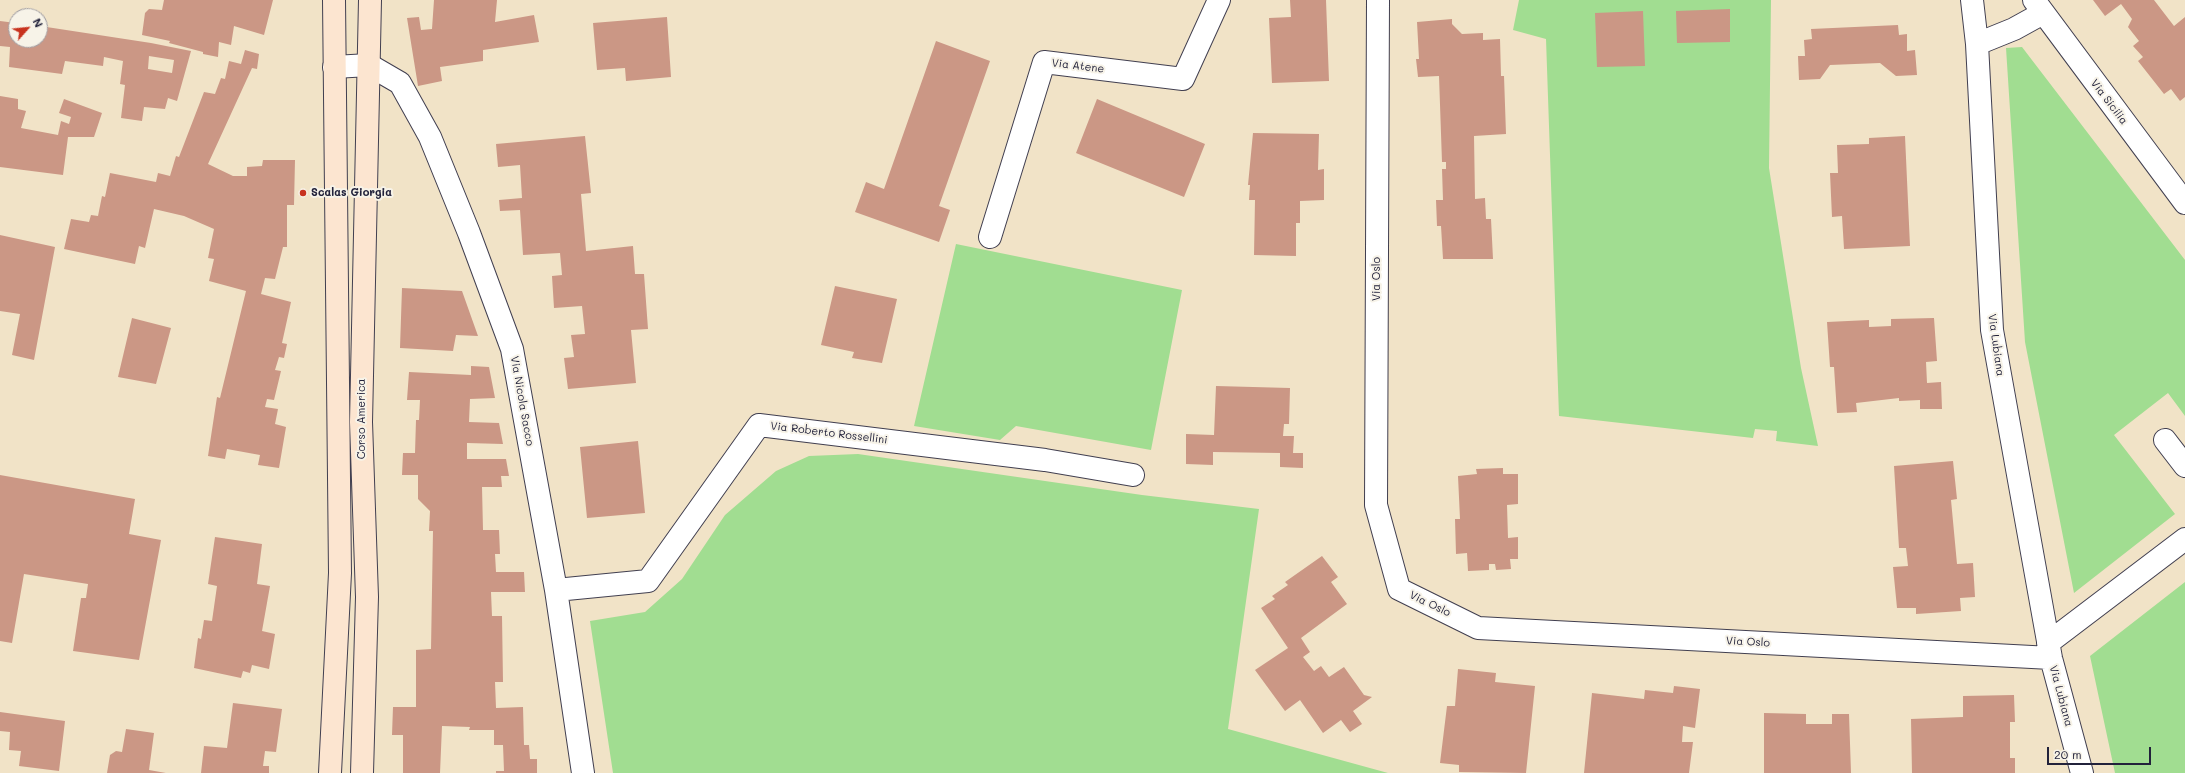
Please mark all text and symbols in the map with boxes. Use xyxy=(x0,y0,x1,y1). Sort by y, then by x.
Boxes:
north arrow xyxy=(8,8,48,48)
text: N xyxy=(30,16,47,30)
street label: Via Atene xyxy=(1051,56,1105,76)
street label: Via Sicilia xyxy=(2088,77,2130,127)
place label: Scalas Giorgia xyxy=(311,186,392,200)
marker: Scalas Giorgia xyxy=(298,188,308,198)
street label: Via Oslo xyxy=(1370,257,1384,301)
street label: Via Lubiana xyxy=(1985,313,2007,377)
street label: Via Nicola Sacco xyxy=(508,355,536,447)
street label: Corso America xyxy=(355,379,369,459)
street label: Via Roberto Rossellini xyxy=(770,419,888,447)
street label: Via Oslo xyxy=(1407,588,1453,620)
street label: Via Oslo xyxy=(1726,634,1770,650)
street label: Via Lubiana xyxy=(2046,664,2076,728)
scale bar xyxy=(2049,739,2153,765)
text: 20 m xyxy=(2054,746,2082,762)

